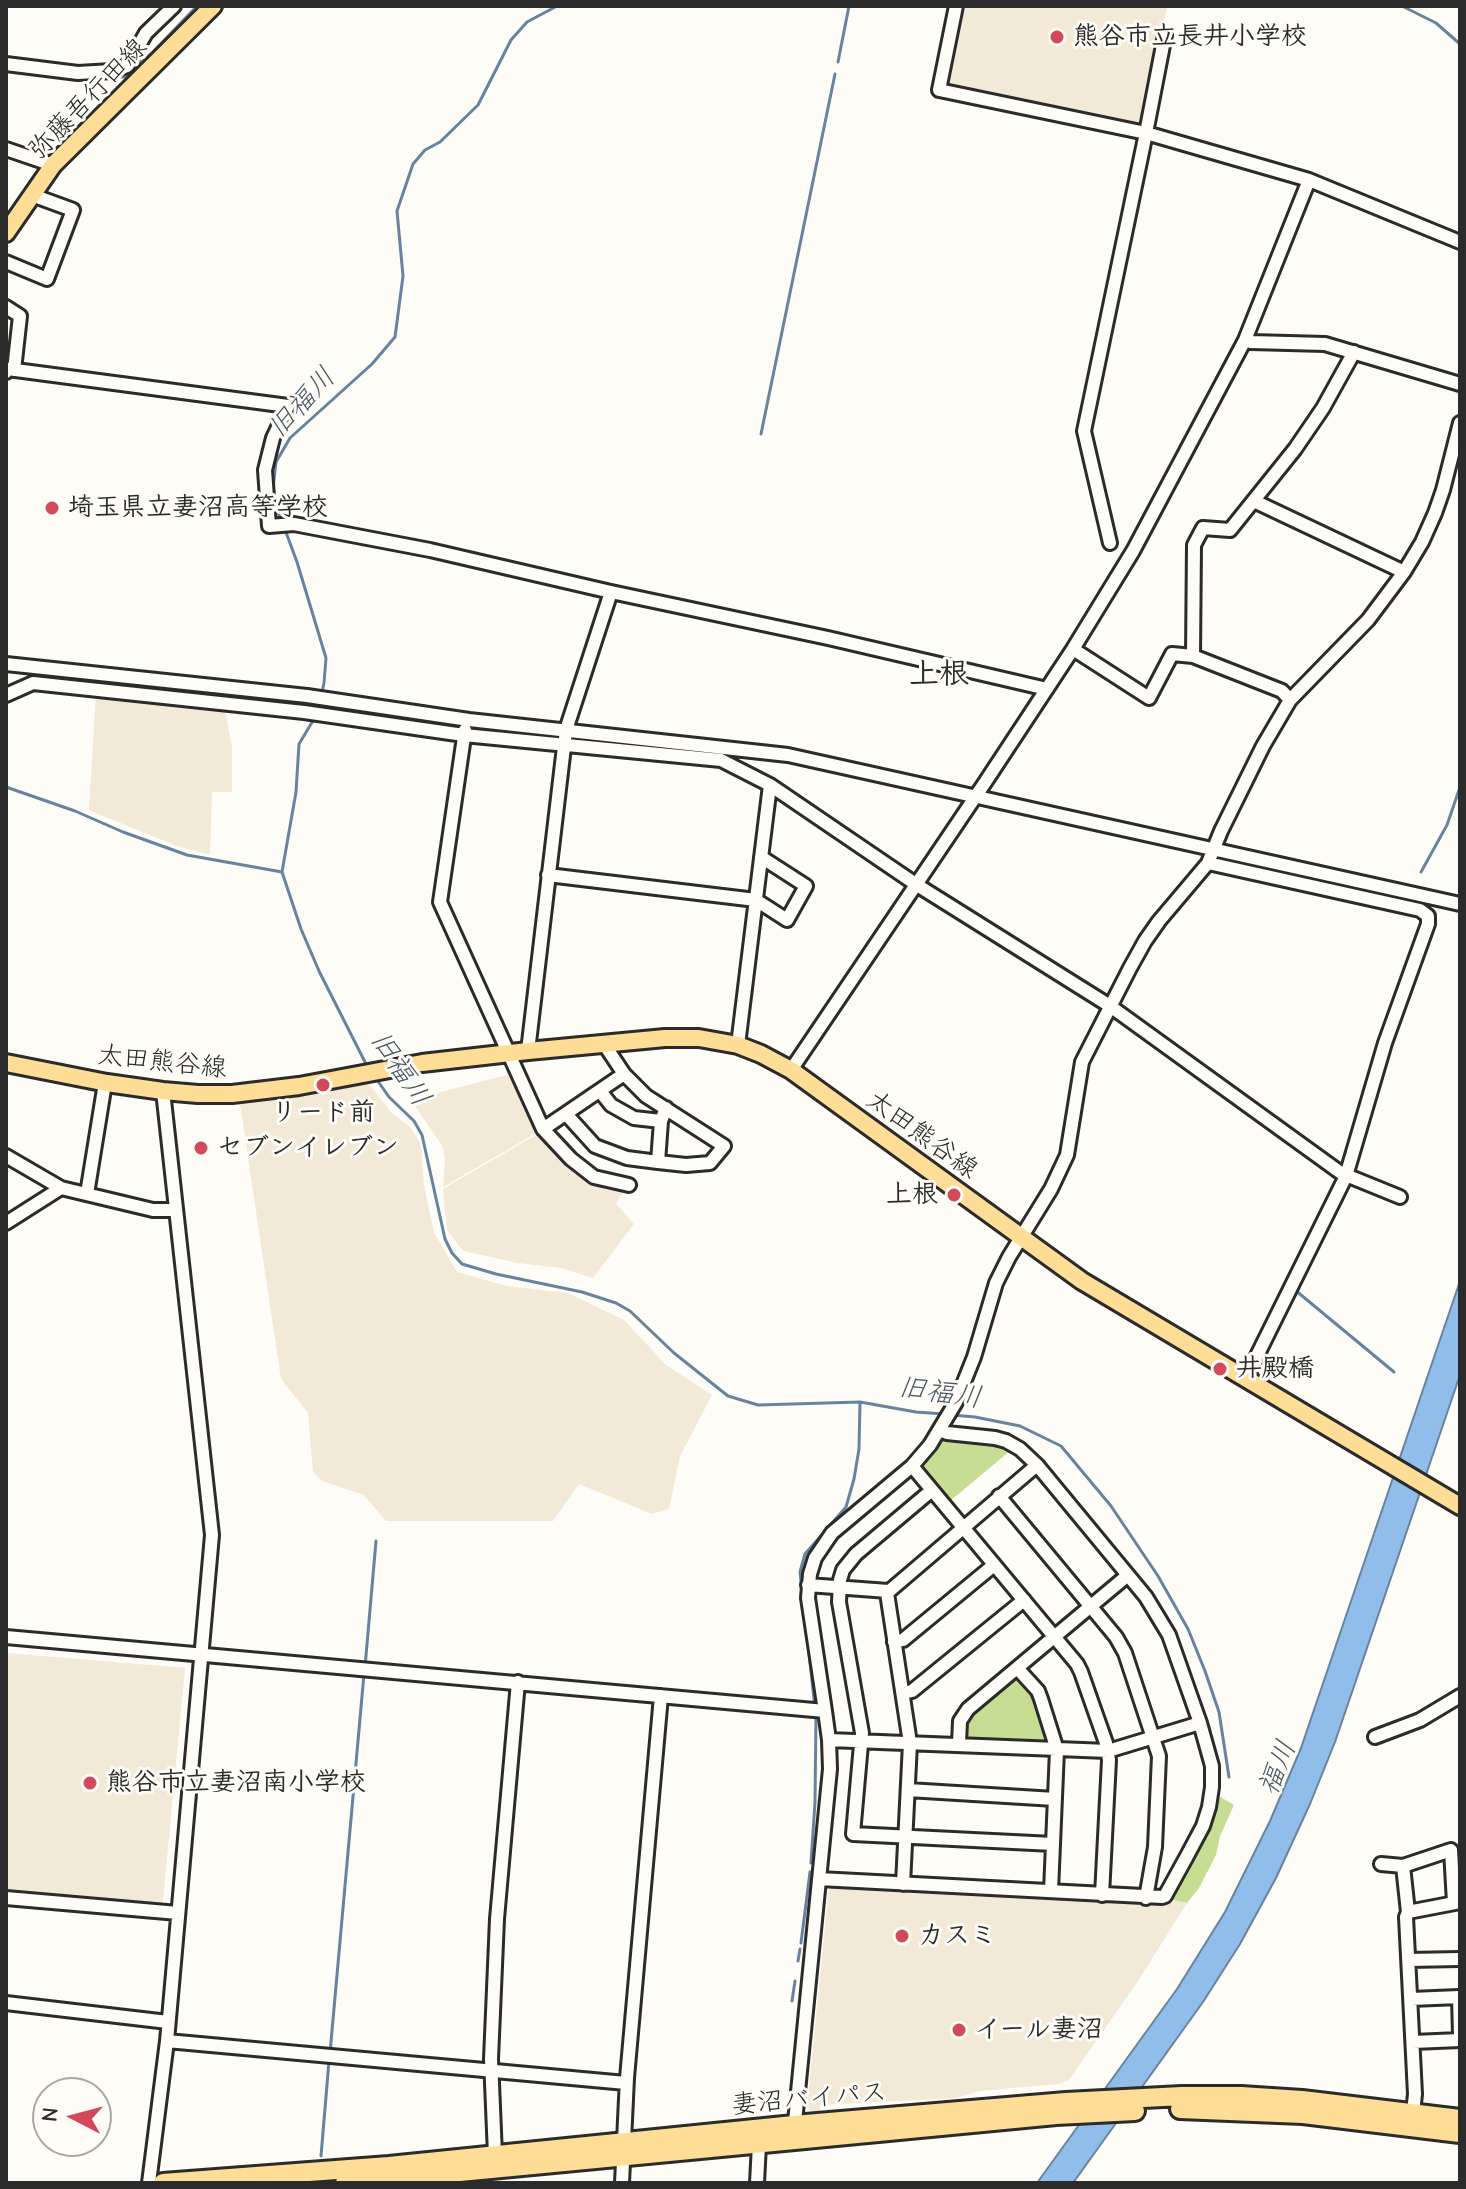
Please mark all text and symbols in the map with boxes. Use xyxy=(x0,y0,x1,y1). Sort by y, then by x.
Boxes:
place label: 熊谷市立長井小学校 xyxy=(1073,21,1307,53)
marker: 熊谷市立長井小学校 xyxy=(1048,28,1066,46)
street label: 弥藤吾行田線 xyxy=(23,32,153,166)
water label: 旧福川 xyxy=(261,361,343,445)
place label: 埼玉県立妻沼高等学校 xyxy=(68,492,328,524)
marker: 埼玉県立妻沼高等学校 xyxy=(43,499,61,517)
district label: 上根 xyxy=(909,657,969,693)
water label: 旧福川 xyxy=(363,1025,437,1113)
street label: 太田熊谷線 xyxy=(96,1040,228,1084)
marker: リード前 xyxy=(314,1076,332,1094)
street label: 太田熊谷線 xyxy=(860,1084,984,1186)
place label: リード前 xyxy=(271,1097,375,1129)
place label: セブンイレブン xyxy=(217,1132,399,1164)
marker: セブンイレブン xyxy=(192,1139,210,1157)
place label: 上根 xyxy=(886,1179,938,1211)
marker: 上根 xyxy=(945,1186,963,1204)
place label: 井殿橋 xyxy=(1236,1353,1314,1385)
marker: 井殿橋 xyxy=(1211,1360,1229,1378)
water label: 旧福川 xyxy=(896,1371,984,1415)
water label: 福川 xyxy=(1252,1736,1304,1800)
place label: 熊谷市立妻沼南小学校 xyxy=(106,1767,366,1799)
marker: 熊谷市立妻沼南小学校 xyxy=(81,1774,99,1792)
place label: カスミ xyxy=(918,1920,996,1952)
marker: カスミ xyxy=(893,1927,911,1945)
place label: イール妻沼 xyxy=(975,2014,1103,2046)
marker: イール妻沼 xyxy=(950,2021,968,2039)
north arrow xyxy=(32,2077,112,2157)
street label: 妻沼バイパス xyxy=(730,2077,888,2121)
text: N xyxy=(36,2106,64,2123)

